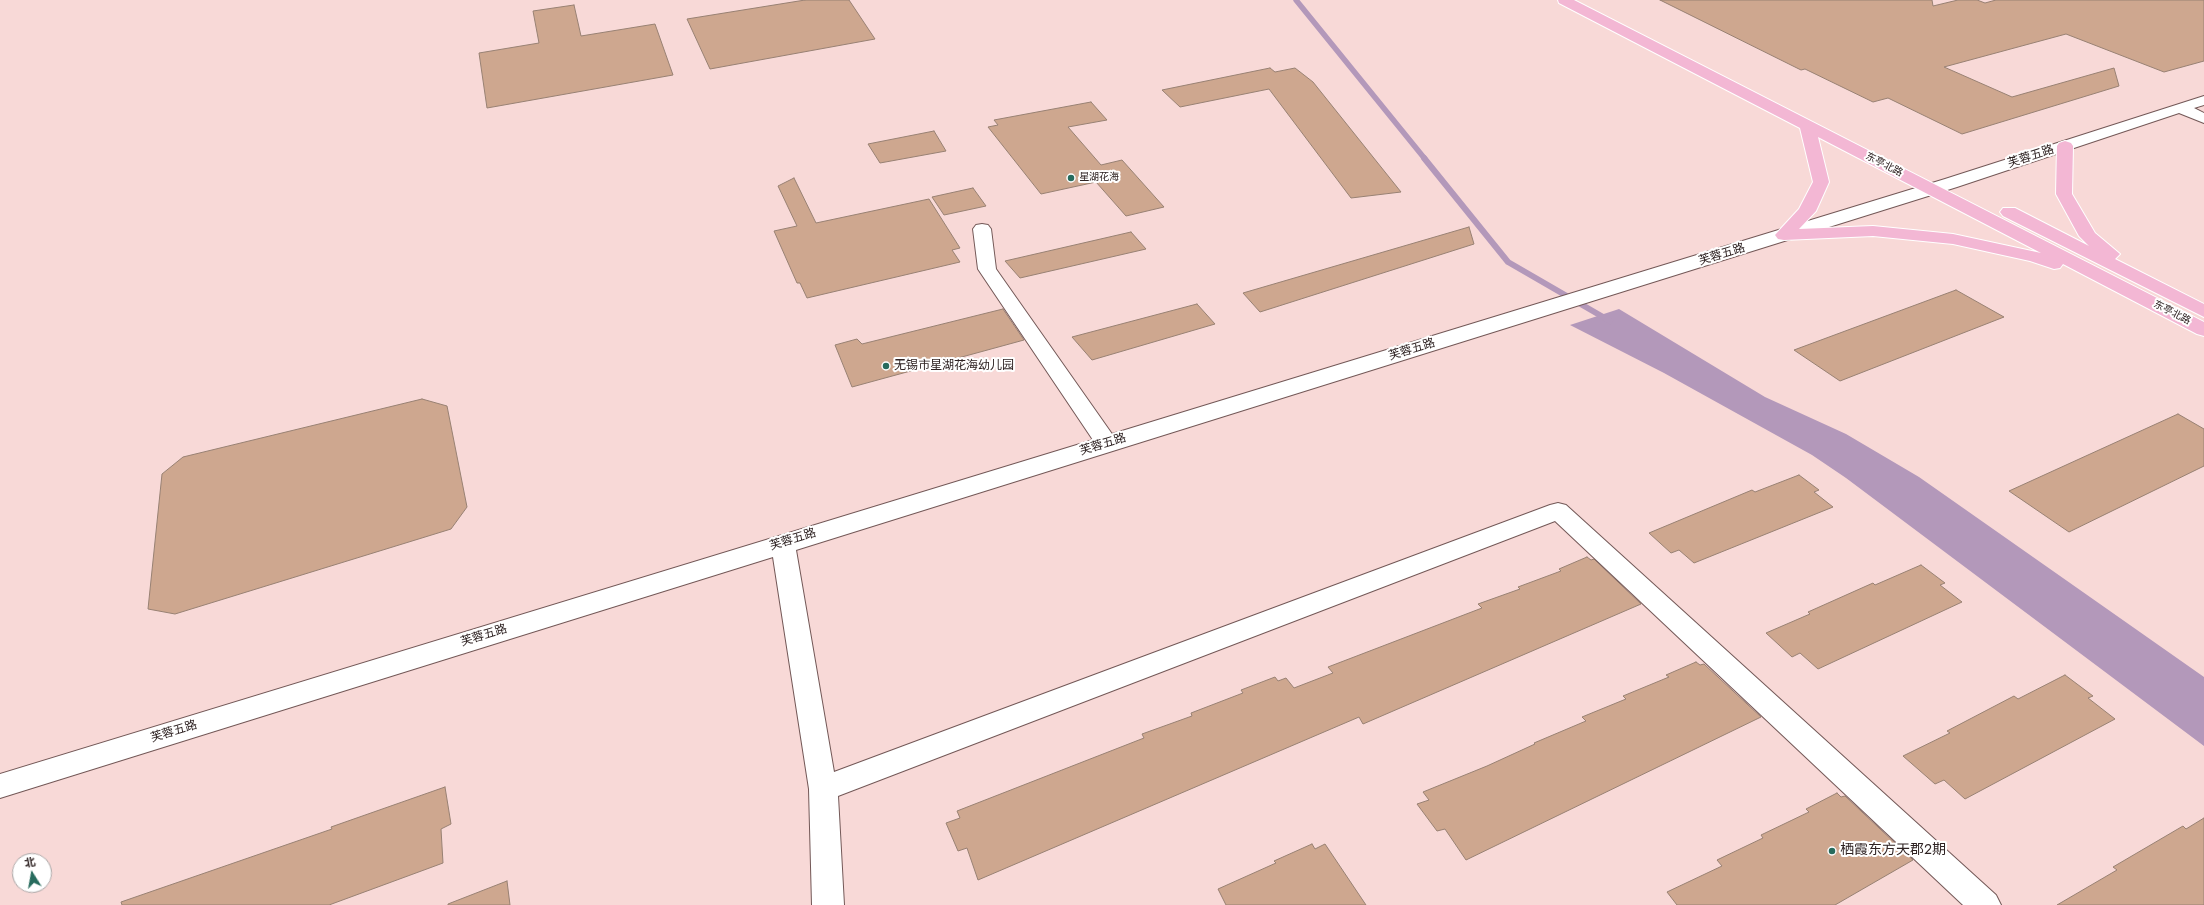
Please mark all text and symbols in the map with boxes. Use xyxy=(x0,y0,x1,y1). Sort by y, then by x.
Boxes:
street label: 芙蓉五路 xyxy=(2006,143,2056,171)
street label: 东亭北路 xyxy=(1863,151,1905,179)
place label: 星湖花海 xyxy=(1079,172,1119,184)
marker: 星湖花海 xyxy=(1066,173,1076,183)
street label: 芙蓉五路 xyxy=(1697,241,1747,269)
street label: 东亭北路 xyxy=(2151,299,2193,327)
street label: 芙蓉五路 xyxy=(1387,336,1437,364)
place label: 无锡市星湖花海幼儿园 xyxy=(894,359,1014,373)
marker: 无锡市星湖花海幼儿园 xyxy=(881,361,891,371)
street label: 芙蓉五路 xyxy=(1078,431,1128,459)
street label: 芙蓉五路 xyxy=(768,526,818,554)
street label: 芙蓉五路 xyxy=(459,622,509,650)
street label: 芙蓉五路 xyxy=(149,718,199,746)
place label: 栖霞东方天郡2期 xyxy=(1840,843,1946,859)
marker: 栖霞东方天郡2期 xyxy=(1827,846,1837,856)
north arrow xyxy=(12,853,52,893)
text: 北 xyxy=(23,853,37,871)

